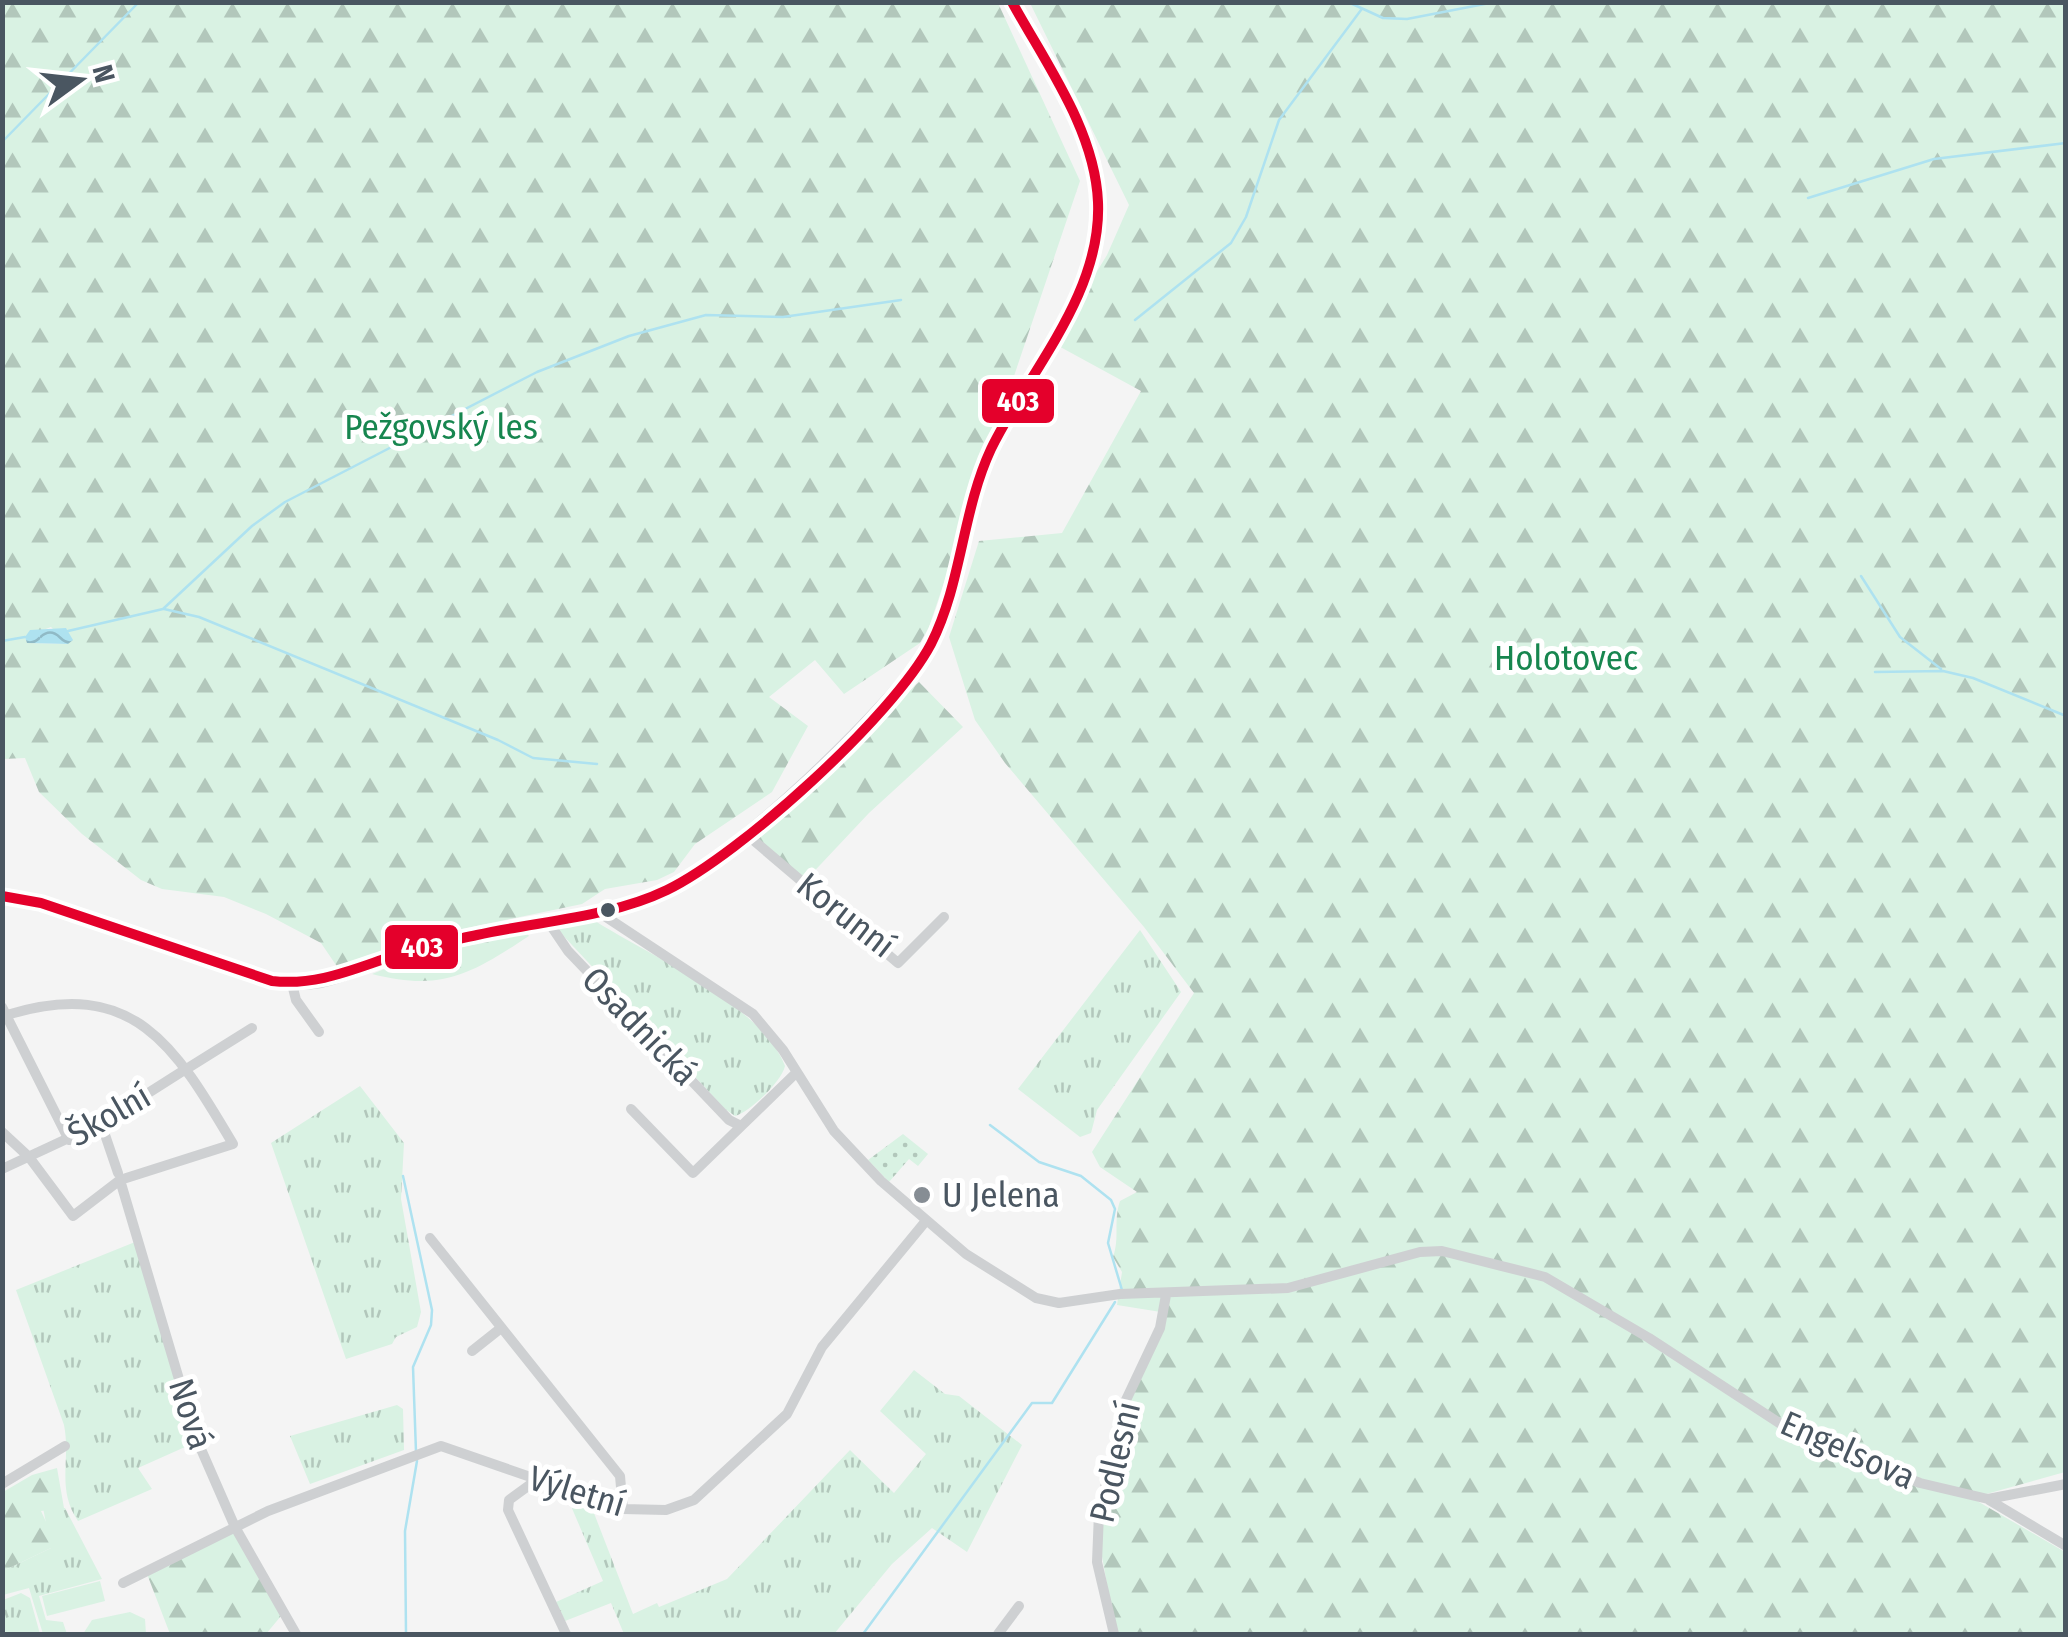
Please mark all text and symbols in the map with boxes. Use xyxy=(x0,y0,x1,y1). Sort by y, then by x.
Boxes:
north arrow xyxy=(30,30,130,130)
text: N xyxy=(86,61,122,86)
line badge: 403 xyxy=(980,377,1056,425)
text: 403 xyxy=(997,385,1039,418)
park label: Pežgovský les xyxy=(344,406,538,448)
park label: Holotovec xyxy=(1494,637,1638,679)
street label: Korunní xyxy=(789,864,903,966)
unlabelled marker xyxy=(598,900,618,920)
line badge: 403 xyxy=(383,923,460,971)
text: 403 xyxy=(401,931,443,964)
street label: Osadnická xyxy=(574,958,706,1094)
street label: Školní xyxy=(60,1075,158,1155)
place label: U Jelena xyxy=(942,1174,1060,1216)
marker: U Jelena xyxy=(911,1184,933,1206)
street label: Nová xyxy=(160,1373,222,1455)
street label: Podlesní xyxy=(1081,1397,1149,1527)
street label: Engelsova xyxy=(1774,1402,1922,1498)
street label: Výletní xyxy=(524,1457,630,1525)

